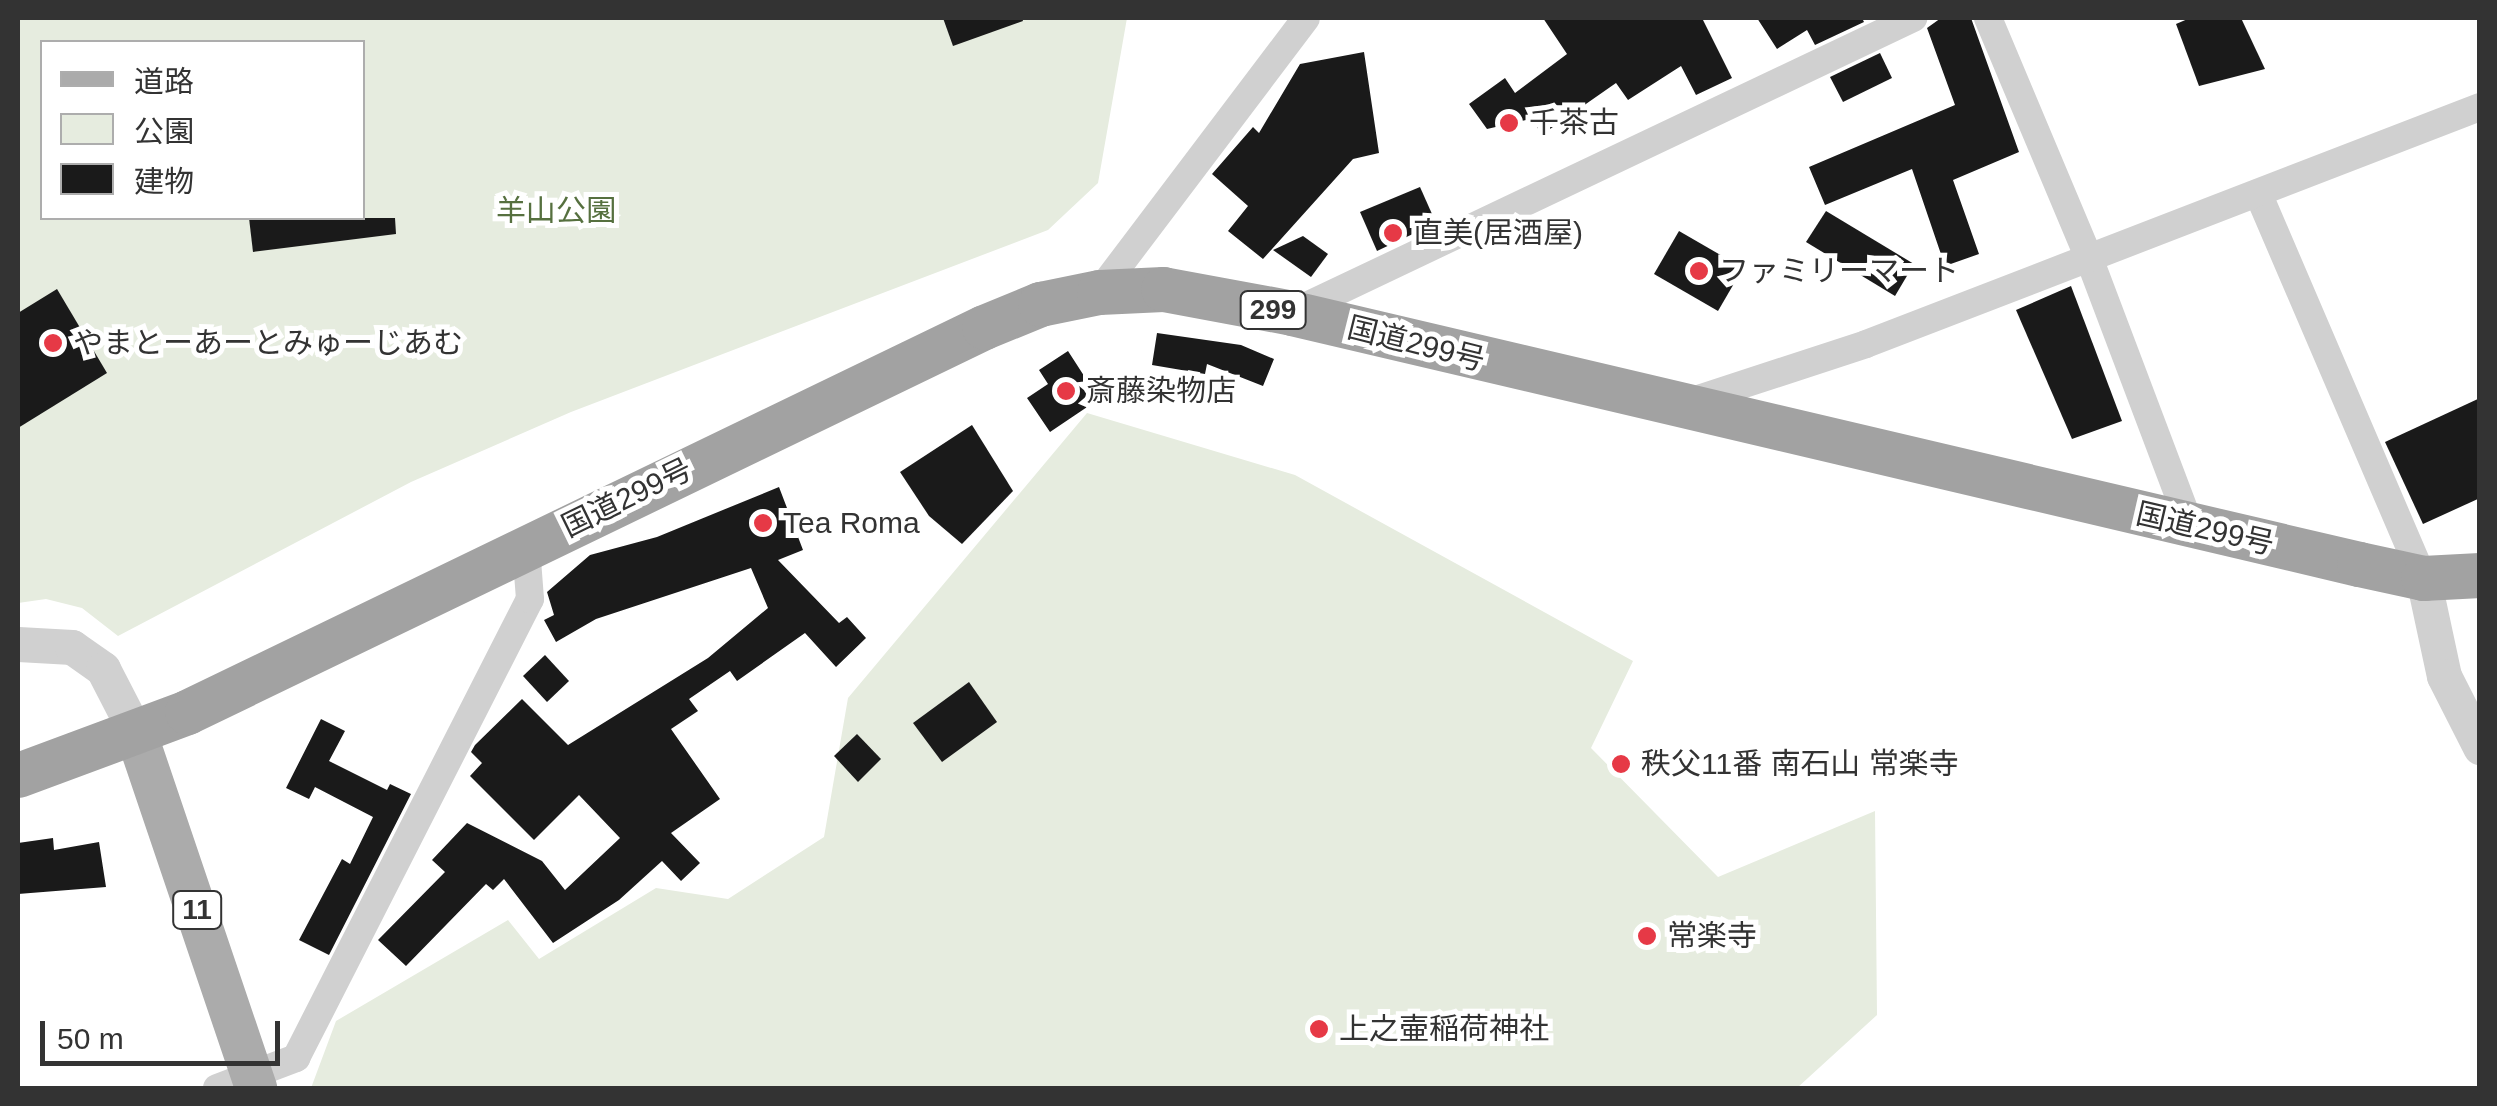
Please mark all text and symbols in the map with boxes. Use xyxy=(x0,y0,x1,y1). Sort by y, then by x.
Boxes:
legend xyxy=(40,40,365,220)
text: 道路 xyxy=(134,65,194,98)
place label: 千茶古 xyxy=(1529,105,1619,141)
marker: 千茶古 xyxy=(1498,112,1520,134)
text: 公園 xyxy=(134,115,194,148)
text: 建物 xyxy=(134,165,194,198)
park label: 羊山公園 xyxy=(496,193,616,229)
place label: 直美(居酒屋) xyxy=(1413,215,1583,251)
marker: 直美(居酒屋) xyxy=(1382,222,1404,244)
place label: ファミリーマート xyxy=(1719,253,1959,289)
marker: ファミリーマート xyxy=(1688,260,1710,282)
road number: 299 xyxy=(1238,287,1308,333)
street label: 国道299号 xyxy=(1344,310,1488,378)
place label: やまとーあーとみゅーじあむ xyxy=(73,325,463,361)
marker: やまとーあーとみゅーじあむ xyxy=(42,332,64,354)
place label: 斎藤染物店 xyxy=(1086,373,1236,409)
marker: 斎藤染物店 xyxy=(1055,380,1077,402)
street label: 国道299号 xyxy=(556,451,698,545)
street label: 国道299号 xyxy=(2133,496,2277,562)
place label: Tea Roma xyxy=(783,505,920,541)
marker: Tea Roma xyxy=(752,512,774,534)
place label: 秩父11番 南石山 常楽寺 xyxy=(1641,746,1959,782)
marker: 秩父11番 南石山 常楽寺 xyxy=(1610,753,1632,775)
road number: 11 xyxy=(172,887,222,933)
place label: 常楽寺 xyxy=(1667,918,1757,954)
marker: 常楽寺 xyxy=(1636,925,1658,947)
scale bar xyxy=(45,1001,285,1063)
place label: 上之壷稲荷神社 xyxy=(1339,1011,1549,1047)
marker: 上之壷稲荷神社 xyxy=(1308,1018,1330,1040)
text: 50 m xyxy=(57,1022,124,1055)

